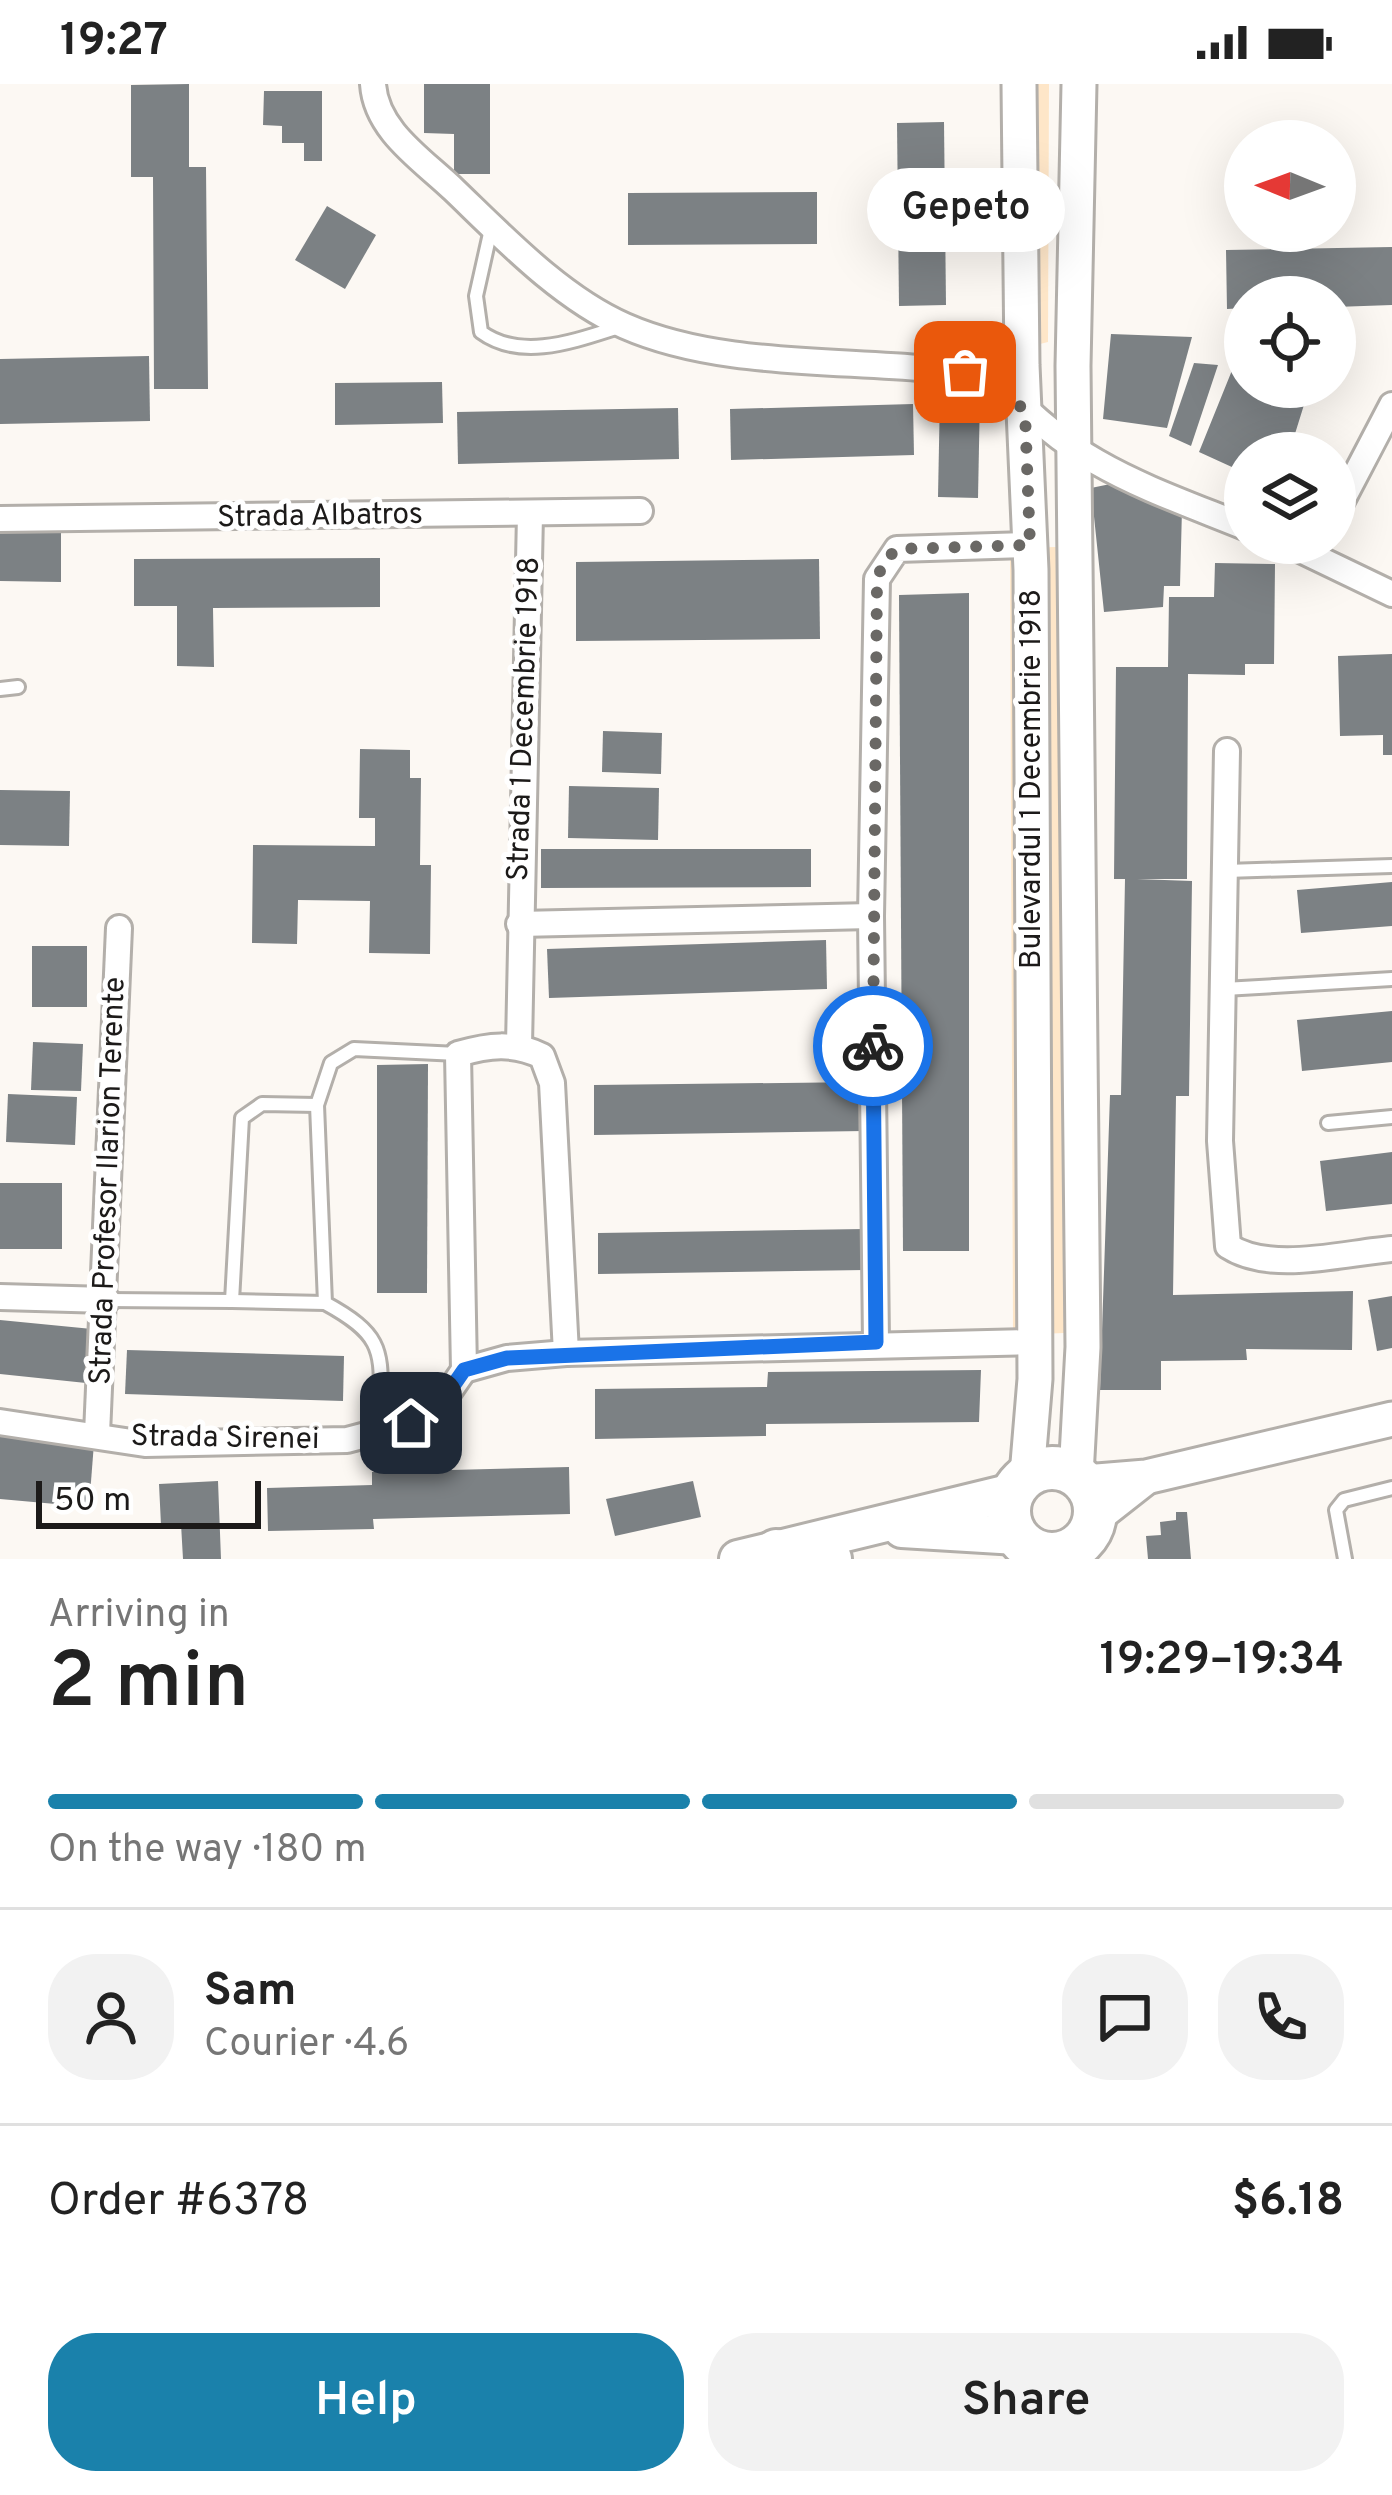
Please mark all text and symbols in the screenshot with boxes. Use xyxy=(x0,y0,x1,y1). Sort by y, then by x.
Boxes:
text: 19:27 xyxy=(60,14,168,71)
north arrow xyxy=(1224,120,1356,252)
map controls xyxy=(1224,120,1356,564)
callout: Gepeto xyxy=(866,168,1064,252)
text: Gepeto xyxy=(901,185,1031,234)
button: locate xyxy=(1224,276,1356,408)
pin xyxy=(914,321,1016,423)
icon: bag xyxy=(932,339,998,405)
button: layers xyxy=(1224,432,1356,564)
street label: Strada Albatros xyxy=(217,497,423,537)
street label: Strada 1 Decembrie 1918 xyxy=(501,556,549,882)
street label: Bulevardul 1 Decembrie 1918 xyxy=(1014,589,1051,969)
street label: Strada Profesor Ilarion Terente xyxy=(83,976,135,1386)
courier xyxy=(813,986,933,1106)
icon: bike xyxy=(840,1013,906,1079)
pin xyxy=(360,1372,462,1474)
icon: home xyxy=(378,1390,444,1456)
street label: Strada Sirenei xyxy=(130,1419,320,1459)
scale bar xyxy=(36,1475,261,1528)
text: 50 m xyxy=(54,1481,131,1523)
text: Arriving in xyxy=(48,1592,230,1641)
text: 19:29–19:34 xyxy=(1100,1633,1344,1690)
text: 2 min xyxy=(48,1636,249,1735)
text: On the way · 180 m xyxy=(48,1827,367,1876)
button: person xyxy=(48,1954,174,2080)
button: chat xyxy=(1062,1954,1188,2080)
button: phone xyxy=(1218,1954,1344,2080)
text: Sam xyxy=(204,1964,296,2021)
text: Courier · 4.6 xyxy=(204,2021,409,2070)
text: Order #6378 xyxy=(48,2174,309,2231)
text: $6.18 xyxy=(1232,2174,1344,2231)
button: Help xyxy=(48,2333,684,2471)
button: Share xyxy=(708,2333,1344,2471)

